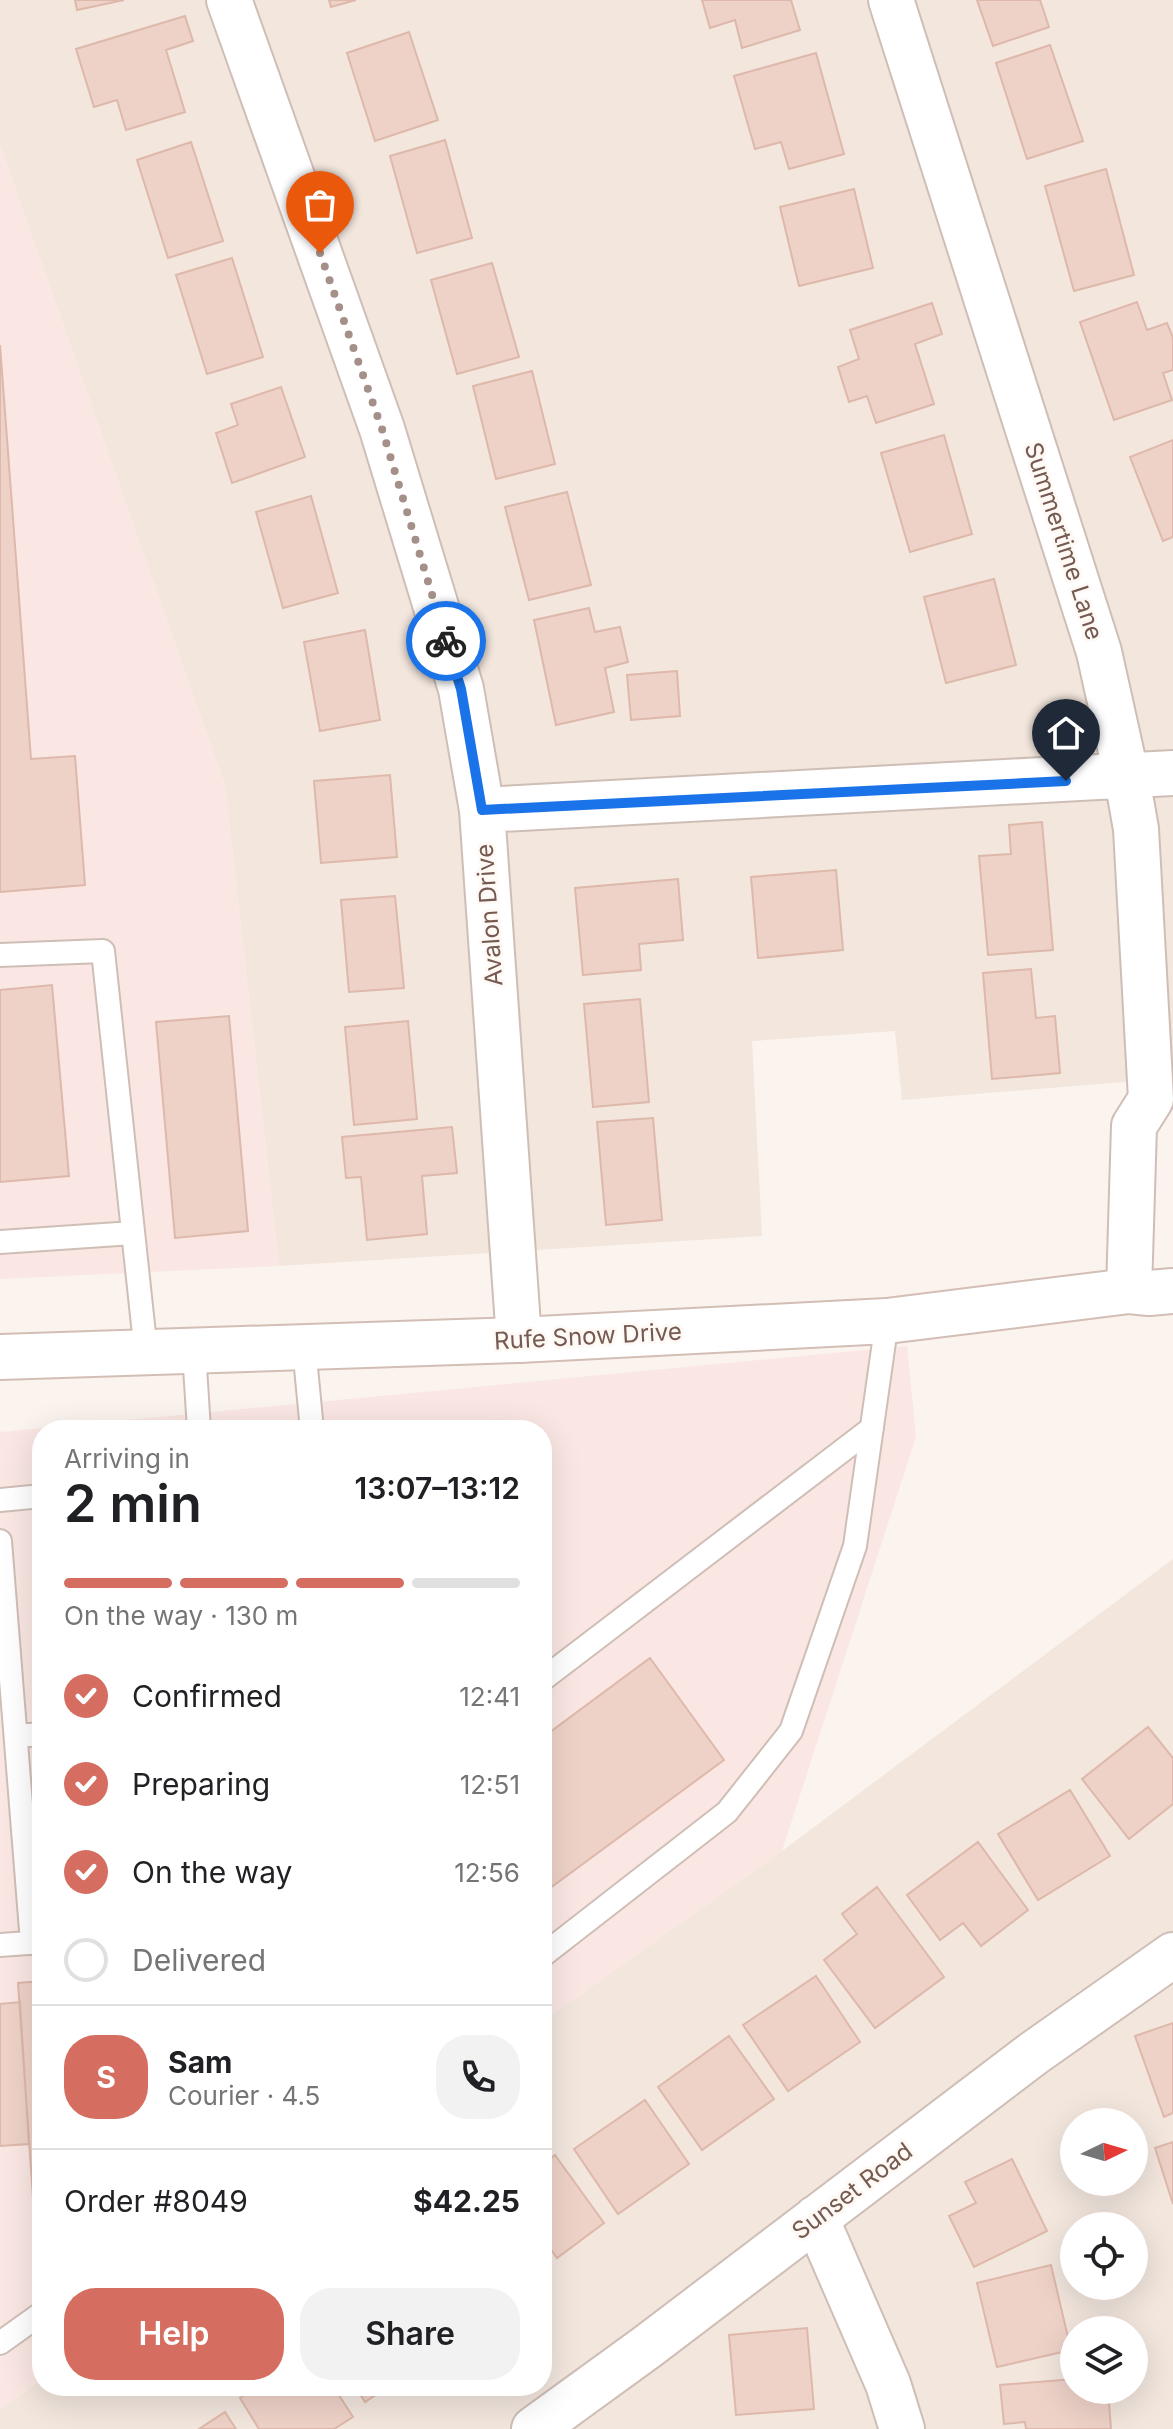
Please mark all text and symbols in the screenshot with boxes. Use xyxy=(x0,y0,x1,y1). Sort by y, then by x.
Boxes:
pin xyxy=(286,171,354,253)
icon: bag xyxy=(298,183,342,227)
street label: Summertime Lane xyxy=(1018,439,1110,643)
courier xyxy=(406,601,486,681)
icon: bike xyxy=(424,619,468,663)
pin xyxy=(1032,699,1100,781)
icon: home xyxy=(1044,711,1088,755)
street label: Avalon Drive xyxy=(470,843,508,987)
street label: Rufe Snow Drive xyxy=(493,1317,683,1355)
text: Arriving in xyxy=(64,1443,190,1474)
text: 13:07–13:12 xyxy=(354,1470,520,1506)
text: 2 min xyxy=(64,1472,202,1535)
text: On the way · 130 m xyxy=(64,1600,298,1631)
icon: check xyxy=(64,1674,108,1718)
text: Confirmed xyxy=(132,1678,282,1714)
text: 12:41 xyxy=(459,1681,520,1712)
icon: check xyxy=(64,1762,108,1806)
text: Preparing xyxy=(132,1766,270,1802)
text: 12:51 xyxy=(460,1769,520,1800)
icon: check xyxy=(64,1850,108,1894)
text: On the way xyxy=(132,1854,292,1890)
text: 12:56 xyxy=(454,1857,520,1888)
text: Delivered xyxy=(132,1942,266,1978)
button: phone xyxy=(436,2035,520,2119)
text: Sam xyxy=(168,2044,232,2080)
text: S xyxy=(96,2059,116,2095)
text: Courier · 4.5 xyxy=(168,2080,320,2111)
north arrow xyxy=(1060,2108,1148,2196)
map controls xyxy=(1060,2108,1148,2404)
street label: Sunset Road xyxy=(786,2136,918,2246)
text: Order #8049 xyxy=(64,2183,248,2219)
text: $42.25 xyxy=(413,2183,520,2219)
button: locate xyxy=(1060,2212,1148,2300)
button: Help xyxy=(64,2288,284,2380)
button: Share xyxy=(300,2288,520,2380)
button: layers xyxy=(1060,2316,1148,2404)

